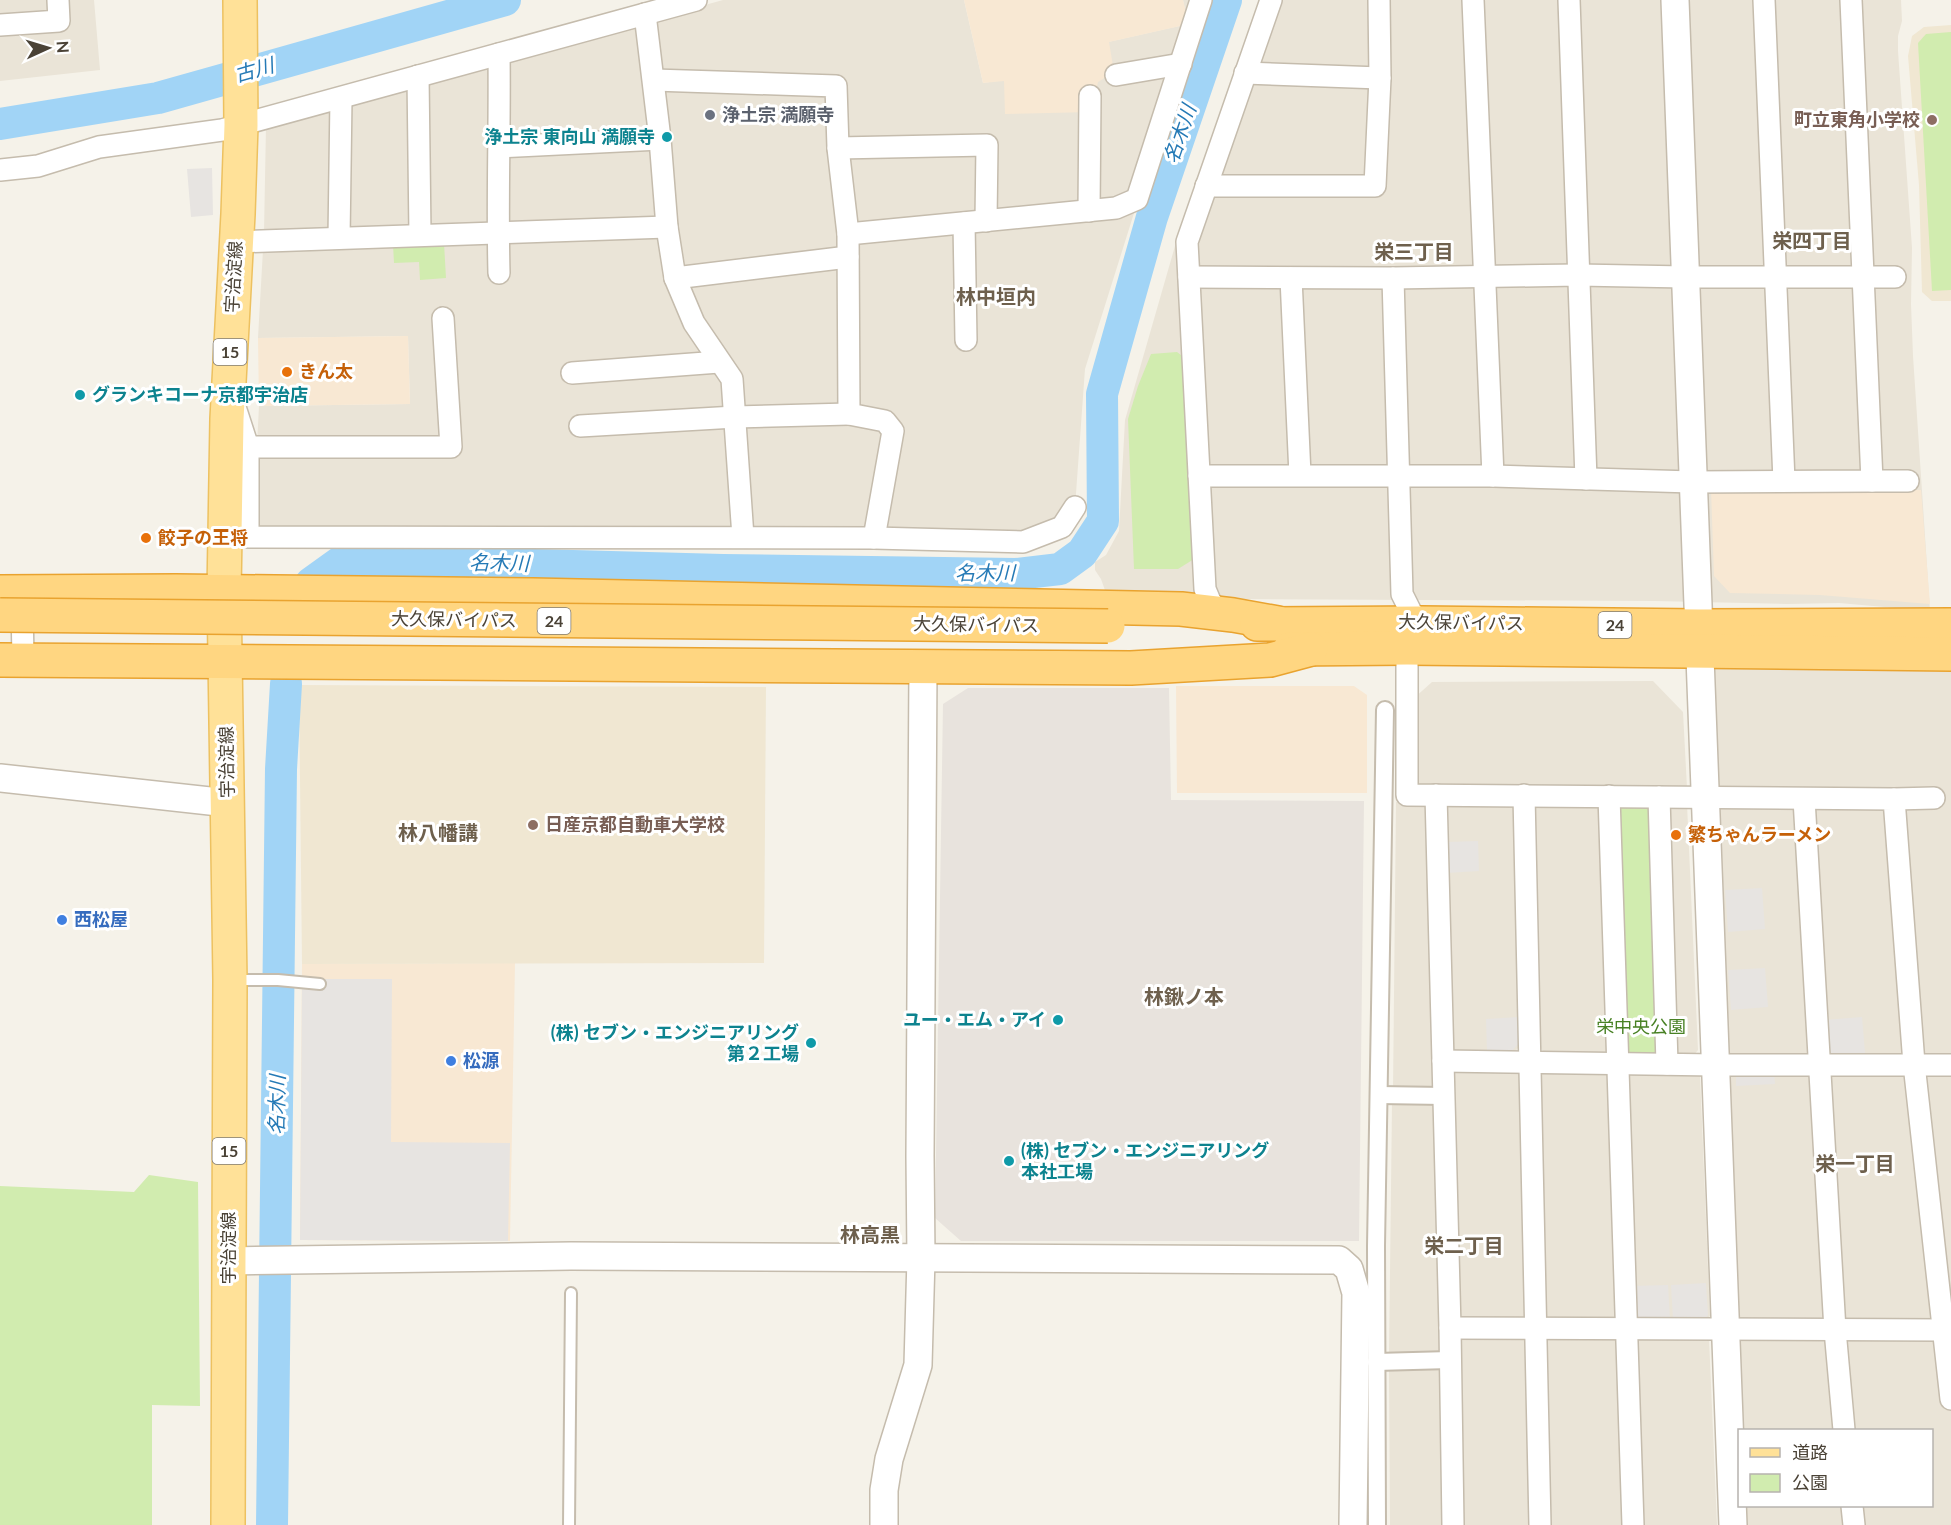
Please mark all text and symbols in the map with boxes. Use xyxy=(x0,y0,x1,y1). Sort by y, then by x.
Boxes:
north arrow xyxy=(18,18,78,78)
text: N xyxy=(54,40,73,54)
water label: 古川 xyxy=(231,51,278,86)
water label: 名木川 xyxy=(1158,100,1201,166)
place label: 浄土宗 満願寺 xyxy=(722,103,834,125)
marker: 浄土宗 満願寺 xyxy=(703,108,717,122)
place label: 町立東角小学校 xyxy=(1794,108,1920,130)
marker: 町立東角小学校 xyxy=(1925,113,1939,127)
place label: 浄土宗 東向山 満願寺 xyxy=(484,125,655,147)
marker: 浄土宗 東向山 満願寺 xyxy=(660,130,674,144)
district label: 栄四丁目 xyxy=(1772,228,1852,252)
district label: 栄三丁目 xyxy=(1374,239,1454,263)
street label: 宇治淀線 xyxy=(220,240,246,313)
district label: 林中垣内 xyxy=(956,284,1036,308)
road number: 15 xyxy=(214,339,246,365)
place label: きん太 xyxy=(299,360,353,382)
marker: きん太 xyxy=(280,365,294,379)
place label: グランキコーナ京都宇治店 xyxy=(92,383,308,405)
marker: グランキコーナ京都宇治店 xyxy=(73,388,87,402)
place label: 餃子の王将 xyxy=(157,526,248,548)
marker: 餃子の王将 xyxy=(139,531,153,545)
water label: 名木川 xyxy=(469,549,531,575)
water label: 名木川 xyxy=(955,560,1017,584)
street label: 大久保バイパス xyxy=(391,607,517,631)
road number: 24 xyxy=(538,608,570,634)
street label: 大久保バイパス xyxy=(1398,610,1524,634)
street label: 大久保バイパス xyxy=(913,612,1039,636)
road number: 24 xyxy=(1598,612,1632,638)
street label: 宇治淀線 xyxy=(214,726,238,798)
place label: 日産京都自動車大学校 xyxy=(545,813,725,835)
marker: 日産京都自動車大学校 xyxy=(526,818,540,832)
district label: 林八幡講 xyxy=(398,820,478,844)
place label: 繁ちゃんラーメン xyxy=(1688,823,1831,845)
marker: 繁ちゃんラーメン xyxy=(1669,828,1683,842)
place label: 西松屋 xyxy=(74,908,128,930)
marker: 西松屋 xyxy=(55,913,69,927)
district label: 林鍬ノ本 xyxy=(1144,984,1224,1008)
place label: ユー・エム・アイ xyxy=(903,1008,1046,1030)
marker: ユー・エム・アイ xyxy=(1051,1013,1065,1027)
park label: 栄中央公園 xyxy=(1596,1015,1686,1037)
place label: (株) セブン・エンジニアリング 第２工場 xyxy=(551,1021,799,1064)
marker: (株) セブン・エンジニアリング 第２工場 xyxy=(804,1036,818,1050)
place label: 松源 xyxy=(463,1049,499,1071)
marker: 松源 xyxy=(444,1054,458,1068)
water label: 名木川 xyxy=(263,1073,289,1135)
road number: 15 xyxy=(212,1138,246,1164)
place label: (株) セブン・エンジニアリング 本社工場 xyxy=(1021,1139,1269,1182)
district label: 栄一丁目 xyxy=(1815,1151,1895,1175)
marker: (株) セブン・エンジニアリング 本社工場 xyxy=(1002,1154,1016,1168)
street label: 宇治淀線 xyxy=(217,1212,239,1284)
district label: 林高黒 xyxy=(840,1222,900,1246)
district label: 栄二丁目 xyxy=(1424,1233,1504,1257)
legend xyxy=(1738,1429,1933,1507)
text: 道路 xyxy=(1792,1441,1828,1463)
text: 公園 xyxy=(1792,1471,1828,1493)

